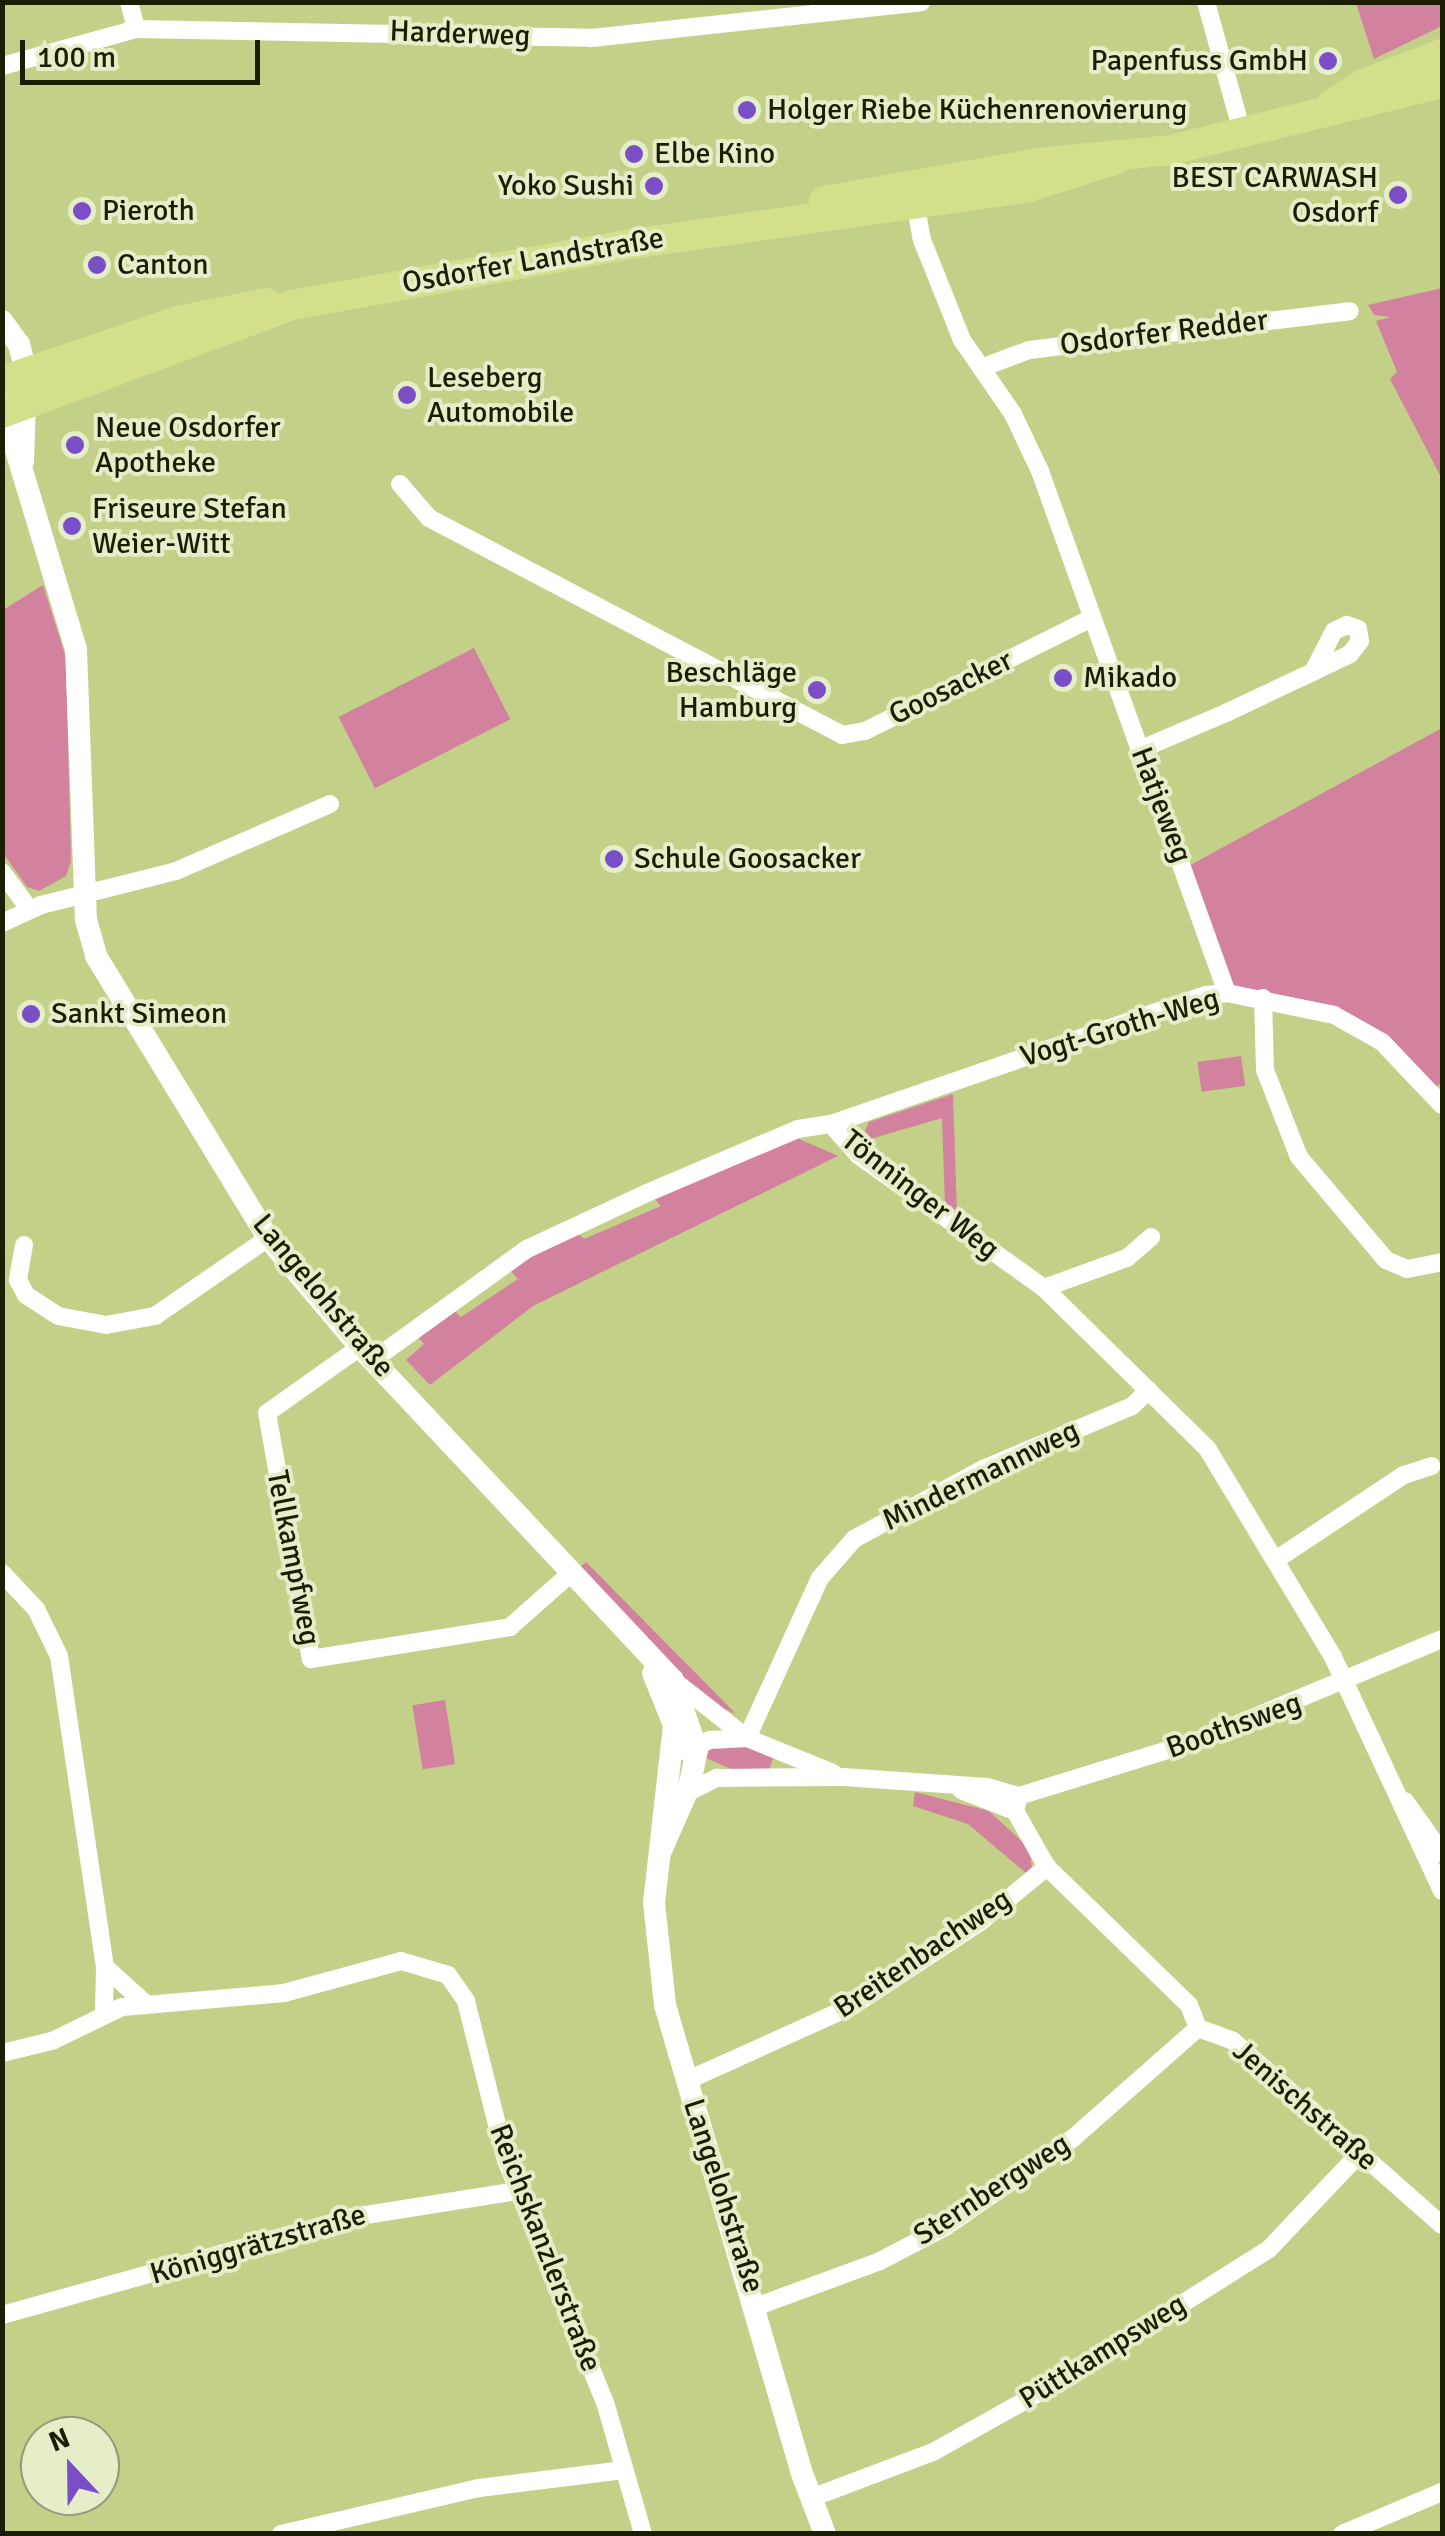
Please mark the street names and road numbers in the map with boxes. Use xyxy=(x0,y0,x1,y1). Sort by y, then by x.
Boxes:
street label: Harderweg xyxy=(389,14,531,54)
street label: Osdorfer Landstraße xyxy=(399,220,667,302)
street label: Osdorfer Redder xyxy=(1058,302,1270,364)
street label: Goosacker xyxy=(883,643,1019,733)
street label: Hatjeweg xyxy=(1123,742,1199,868)
street label: Vogt-Groth-Weg xyxy=(1016,981,1224,1075)
street label: Tönninger Weg xyxy=(834,1122,1006,1268)
street label: Langelohstraße xyxy=(244,1207,402,1385)
street label: Mindermannweg xyxy=(877,1413,1085,1539)
street label: Tellkampfweg xyxy=(258,1467,328,1649)
street label: Boothsweg xyxy=(1162,1685,1306,1767)
street label: Breitenbachweg xyxy=(828,1882,1018,2026)
street label: Jenischstraße xyxy=(1225,2033,1385,2179)
street label: Langelohstraße xyxy=(675,2095,771,2297)
street label: Reichskanzlerstraße xyxy=(481,2119,609,2377)
street label: Sternbergweg xyxy=(907,2126,1077,2254)
street label: Königgrätzstraße xyxy=(146,2197,370,2293)
street label: Püttkampsweg xyxy=(1013,2287,1193,2417)

